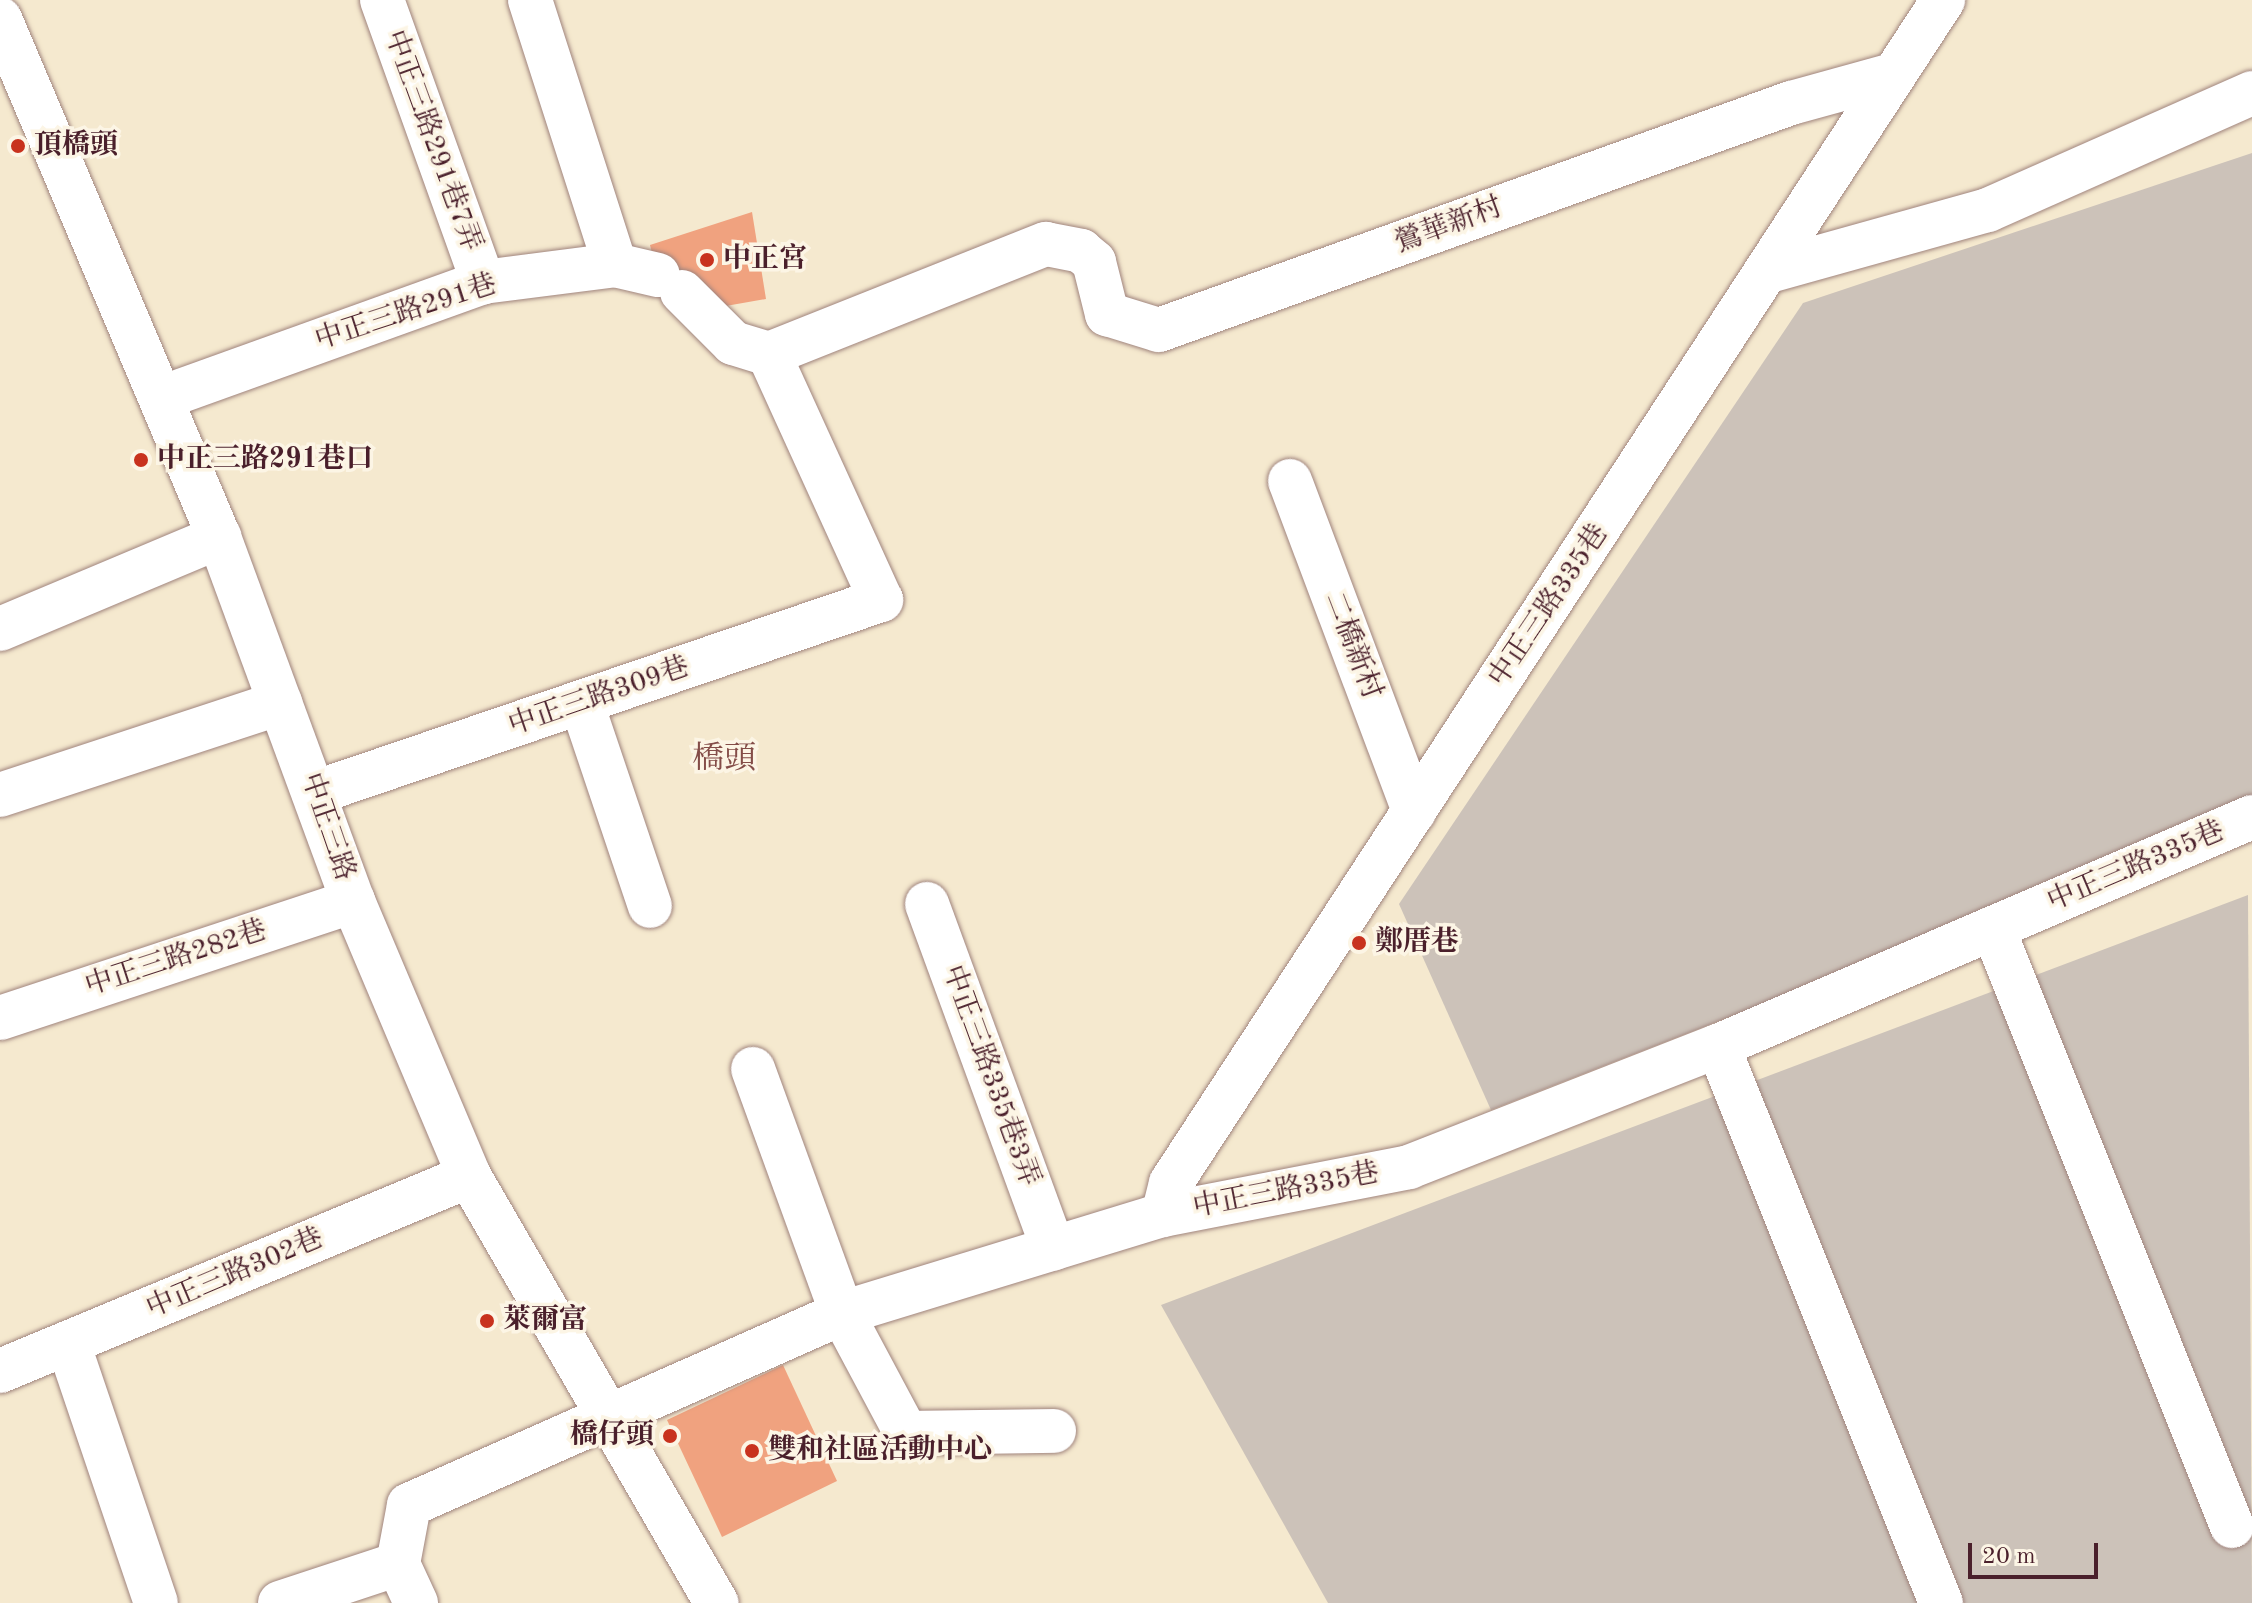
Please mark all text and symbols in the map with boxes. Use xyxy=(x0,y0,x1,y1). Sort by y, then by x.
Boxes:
street label: 中正三路291巷7弄 xyxy=(376,26,488,256)
place label: 頂橋頭 xyxy=(34,129,118,163)
marker: 頂橋頭 xyxy=(9,137,27,155)
street label: 鶯華新村 xyxy=(1391,191,1507,261)
place label: 中正宮 xyxy=(723,243,807,277)
marker: 中正宮 xyxy=(698,251,716,269)
street label: 中正三路291巷 xyxy=(311,268,501,358)
place label: 中正三路291巷口 xyxy=(157,443,374,477)
marker: 中正三路291巷口 xyxy=(132,451,150,469)
street label: 中正三路335巷 xyxy=(1482,518,1616,694)
street label: 二橋新村 xyxy=(1316,588,1388,704)
street label: 中正三路309巷 xyxy=(504,650,694,744)
district label: 橋頭 xyxy=(692,741,756,779)
street label: 中正三路 xyxy=(293,769,361,885)
street label: 中正三路335巷 xyxy=(2043,815,2229,919)
street label: 中正三路282巷 xyxy=(81,914,271,1004)
place label: 鄭厝巷 xyxy=(1375,926,1459,960)
marker: 鄭厝巷 xyxy=(1350,934,1368,952)
street label: 中正三路335巷3弄 xyxy=(934,961,1046,1191)
street label: 中正三路335巷 xyxy=(1190,1157,1382,1225)
street label: 中正三路302巷 xyxy=(142,1222,328,1326)
place label: 萊爾富 xyxy=(503,1304,587,1338)
marker: 萊爾富 xyxy=(478,1312,496,1330)
place label: 橋仔頭 xyxy=(570,1419,654,1453)
marker: 橋仔頭 xyxy=(661,1427,679,1445)
place label: 雙和社區活動中心 xyxy=(768,1434,992,1468)
marker: 雙和社區活動中心 xyxy=(743,1442,761,1460)
scale bar xyxy=(1972,1527,2102,1577)
text: 20 m xyxy=(1982,1545,2036,1569)

